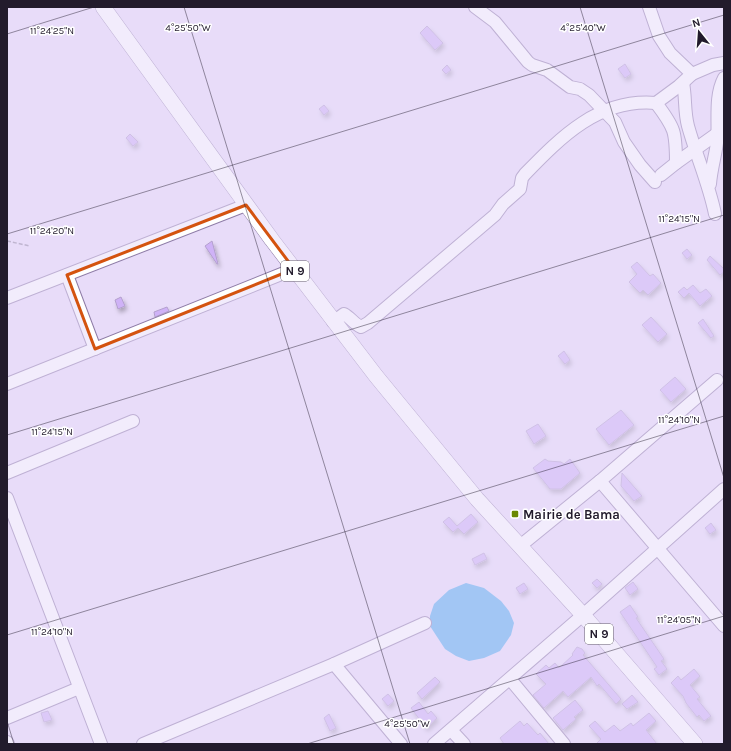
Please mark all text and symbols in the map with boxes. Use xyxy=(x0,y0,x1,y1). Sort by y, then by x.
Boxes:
north arrow xyxy=(679,12,719,52)
text: N xyxy=(691,16,702,30)
text: 4°25'50"W xyxy=(165,22,211,34)
text: 4°25'40"W xyxy=(560,22,606,34)
text: 11°24'25"N xyxy=(30,25,74,37)
text: 11°24'15"N xyxy=(658,213,700,225)
text: 11°24'20"N xyxy=(30,225,74,237)
road number: N 9 xyxy=(281,261,309,281)
text: 11°24'10"N xyxy=(658,414,700,426)
text: 11°24'15"N xyxy=(31,426,73,438)
place label: Mairie de Bama xyxy=(523,507,620,522)
marker: Mairie de Bama xyxy=(510,509,520,519)
text: 11°24'05"N xyxy=(657,614,701,626)
road number: N 9 xyxy=(585,624,613,644)
text: 11°24'10"N xyxy=(31,626,73,638)
text: 4°25'50"W xyxy=(384,718,430,730)

